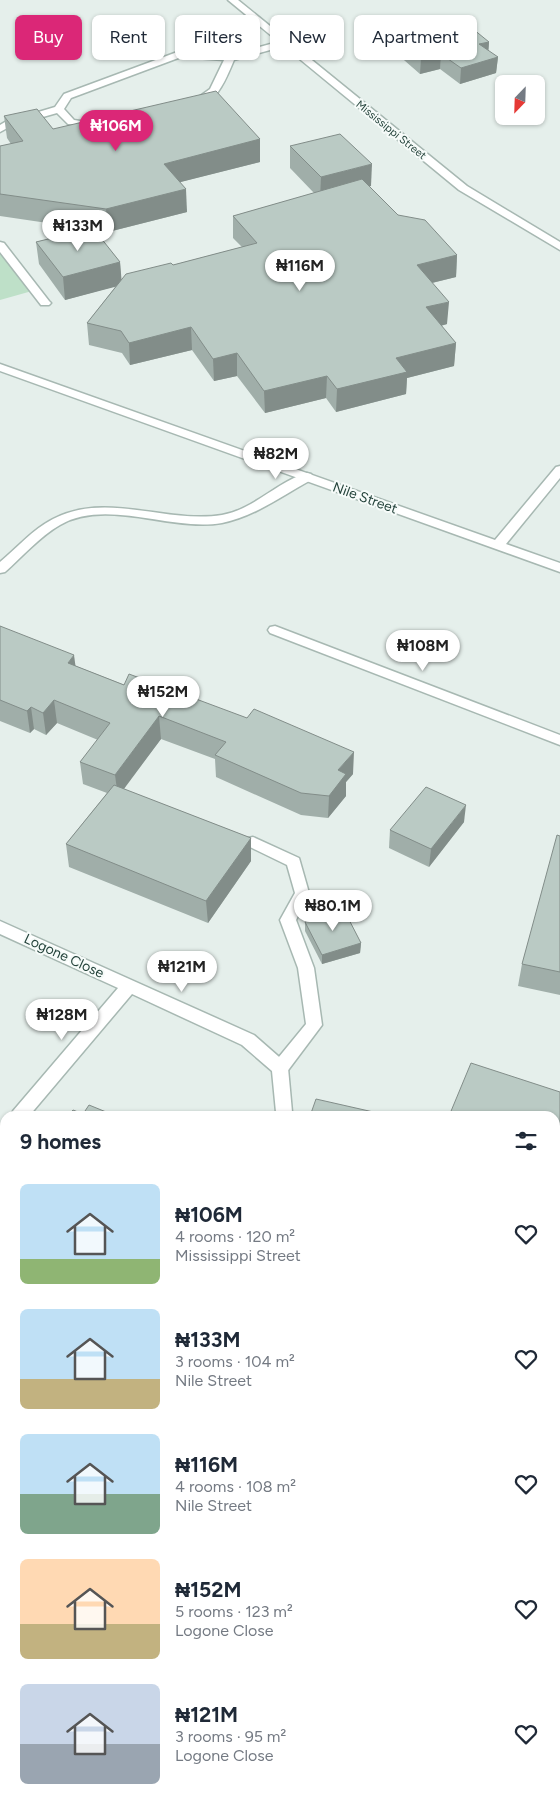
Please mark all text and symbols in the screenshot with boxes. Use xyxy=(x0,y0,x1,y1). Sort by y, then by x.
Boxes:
chip: Buy xyxy=(15,15,82,60)
chip: Rent xyxy=(92,15,165,60)
chip: Filters xyxy=(175,15,260,60)
chip: New xyxy=(270,15,344,60)
chip: Apartment xyxy=(354,15,477,60)
north arrow xyxy=(495,75,545,125)
map controls xyxy=(495,75,545,125)
street label: Mississippi Street xyxy=(353,98,429,162)
pin: ₦106M xyxy=(81,110,151,152)
text: ₦106M xyxy=(90,116,142,135)
pin: ₦133M xyxy=(43,210,113,252)
text: ₦133M xyxy=(53,216,103,235)
pin: ₦116M xyxy=(265,250,335,292)
text: ₦116M xyxy=(276,256,324,275)
pin: ₦82M xyxy=(246,438,306,480)
text: ₦82M xyxy=(254,444,298,463)
street label: Nile Street xyxy=(330,478,400,518)
pin: ₦108M xyxy=(388,630,458,672)
text: ₦108M xyxy=(397,636,449,655)
pin: ₦152M xyxy=(128,676,198,718)
text: ₦152M xyxy=(138,682,188,701)
pin: ₦80.1M xyxy=(292,890,374,932)
text: ₦80.1M xyxy=(305,896,361,915)
street label: Logone Close xyxy=(21,930,107,982)
pin: ₦121M xyxy=(147,950,217,993)
text: ₦121M xyxy=(158,957,206,976)
pin: ₦128M xyxy=(27,998,97,1041)
text: ₦128M xyxy=(36,1005,88,1024)
icon: filters xyxy=(512,1127,540,1155)
text: 9 homes xyxy=(20,1129,101,1154)
text: ₦106M xyxy=(175,1202,243,1227)
icon: home xyxy=(60,1204,120,1264)
icon: heart xyxy=(512,1220,540,1248)
text: 4 rooms · 120 m² xyxy=(175,1227,295,1246)
text: Mississippi Street xyxy=(175,1246,301,1265)
text: ₦133M xyxy=(175,1327,240,1352)
icon: home xyxy=(60,1329,120,1389)
icon: heart xyxy=(512,1345,540,1373)
text: 3 rooms · 104 m² xyxy=(175,1352,295,1371)
text: Nile Street xyxy=(175,1371,252,1390)
text: ₦116M xyxy=(175,1452,238,1477)
icon: home xyxy=(60,1454,120,1514)
icon: heart xyxy=(512,1470,540,1498)
text: 4 rooms · 108 m² xyxy=(175,1477,296,1496)
text: Nile Street xyxy=(175,1496,252,1515)
text: ₦152M xyxy=(175,1577,241,1602)
icon: home xyxy=(60,1579,120,1639)
icon: heart xyxy=(512,1595,540,1623)
text: 5 rooms · 123 m² xyxy=(175,1602,293,1621)
text: Logone Close xyxy=(175,1621,273,1640)
text: ₦121M xyxy=(175,1702,238,1727)
icon: home xyxy=(60,1704,120,1764)
icon: heart xyxy=(512,1720,540,1748)
text: 3 rooms · 95 m² xyxy=(175,1727,286,1746)
text: Logone Close xyxy=(175,1746,273,1765)

